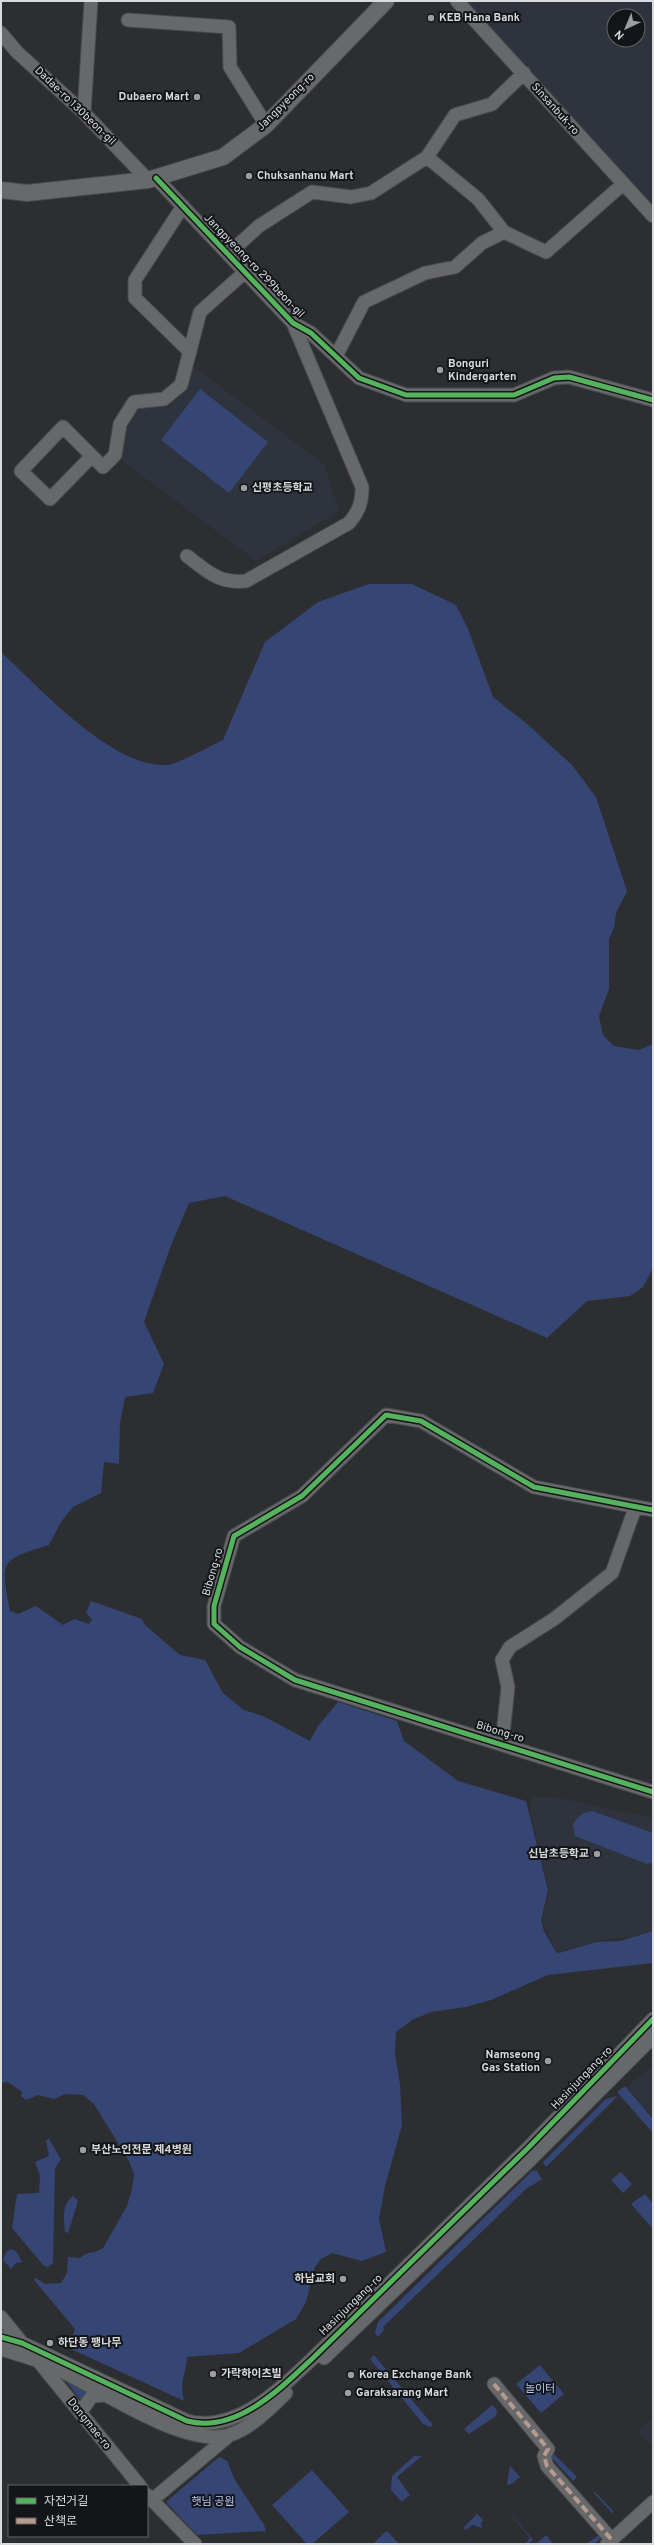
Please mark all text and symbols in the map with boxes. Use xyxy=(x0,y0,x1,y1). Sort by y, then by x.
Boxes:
north arrow xyxy=(606,8,646,48)
place label: KEB Hana Bank xyxy=(439,11,520,25)
marker: KEB Hana Bank xyxy=(426,13,436,23)
text: N xyxy=(612,27,627,42)
street label: Dadae-ro 130beon-gil xyxy=(32,64,118,148)
street label: Jangpyeong-ro xyxy=(254,70,318,134)
street label: Sinsanbuk-ro xyxy=(528,80,582,138)
place label: Dubaero Mart xyxy=(119,90,189,104)
marker: Dubaero Mart xyxy=(192,92,202,102)
place label: Chuksanhanu Mart xyxy=(257,169,354,183)
marker: Chuksanhanu Mart xyxy=(244,171,254,181)
street label: Jangpyeong-ro 299beon-gil xyxy=(201,211,307,321)
place label: Bonguri Kindergarten xyxy=(448,357,516,384)
marker: Bonguri Kindergarten xyxy=(435,365,445,375)
place label: 신평초등학교 xyxy=(252,481,313,495)
marker: 신평초등학교 xyxy=(239,483,249,493)
street label: Bibong-ro xyxy=(199,1546,227,1598)
street label: Bibong-ro xyxy=(474,1718,526,1746)
place label: 신남초등학교 xyxy=(528,1847,589,1861)
marker: 신남초등학교 xyxy=(592,1849,602,1859)
street label: Hasinjungang-ro xyxy=(548,2044,616,2112)
place label: Namseong Gas Station xyxy=(481,2048,540,2075)
marker: Namseong Gas Station xyxy=(543,2056,553,2066)
place label: 부산노인전문 제4병원 xyxy=(91,2143,192,2157)
marker: 부산노인전문 제4병원 xyxy=(78,2145,88,2155)
street label: Hasinjungang-ro xyxy=(317,2271,385,2339)
place label: 하남교회 xyxy=(295,2272,335,2286)
marker: 하남교회 xyxy=(338,2274,348,2284)
place label: 하단동 팽나무 xyxy=(58,2336,121,2350)
marker: 하단동 팽나무 xyxy=(45,2338,55,2348)
place label: 가락하이츠빌 xyxy=(221,2367,282,2381)
place label: Korea Exchange Bank xyxy=(359,2368,472,2382)
marker: 가락하이츠빌 xyxy=(208,2369,218,2379)
marker: Korea Exchange Bank xyxy=(346,2370,356,2380)
park label: 놀이터 xyxy=(525,2382,555,2396)
place label: Garaksarang Mart xyxy=(356,2386,448,2400)
marker: Garaksarang Mart xyxy=(343,2388,353,2398)
street label: Dongmae-ro xyxy=(64,2396,114,2452)
legend xyxy=(8,2485,148,2537)
text: 자전거길 xyxy=(44,2494,88,2510)
park label: 햇님 공원 xyxy=(191,2495,235,2509)
text: 산책로 xyxy=(44,2514,77,2530)

